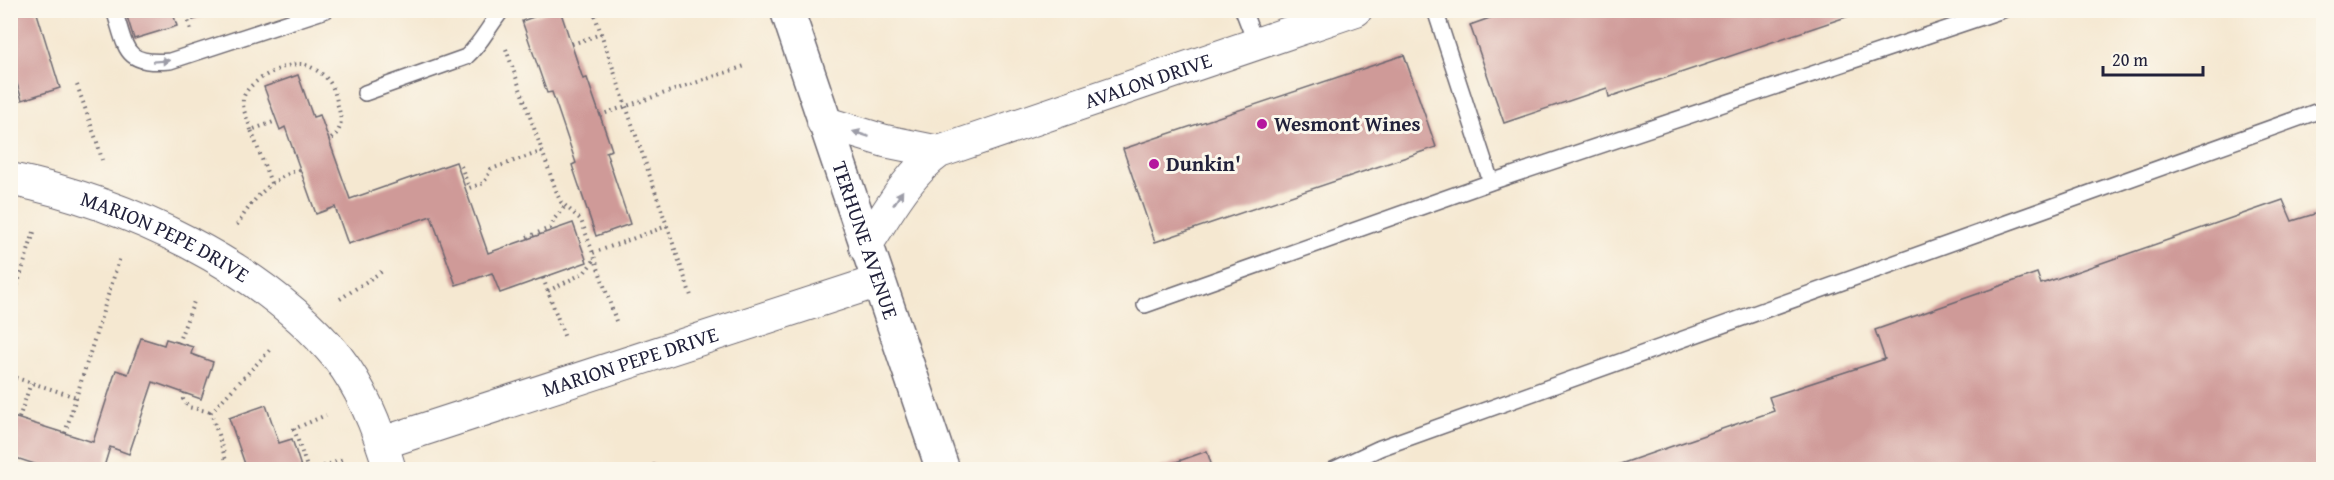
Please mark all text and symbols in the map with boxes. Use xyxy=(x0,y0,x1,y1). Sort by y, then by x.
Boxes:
scale bar xyxy=(2103,39,2204,77)
street label: AVALON DRIVE xyxy=(1080,44,1216,116)
text: 20 m xyxy=(2112,46,2148,73)
one-way arrow xyxy=(151,56,170,66)
place label: Wesmont Wines xyxy=(1274,108,1421,139)
marker: Wesmont Wines xyxy=(1255,117,1269,131)
one-way arrow xyxy=(852,128,870,138)
place label: Dunkin' xyxy=(1166,148,1241,179)
street label: TERHUNE AVENUE xyxy=(824,157,907,323)
marker: Dunkin' xyxy=(1147,157,1161,171)
street label: MARION PEPE DRIVE xyxy=(77,183,256,290)
one-way arrow xyxy=(892,190,903,206)
street label: MARION PEPE DRIVE xyxy=(538,318,723,405)

